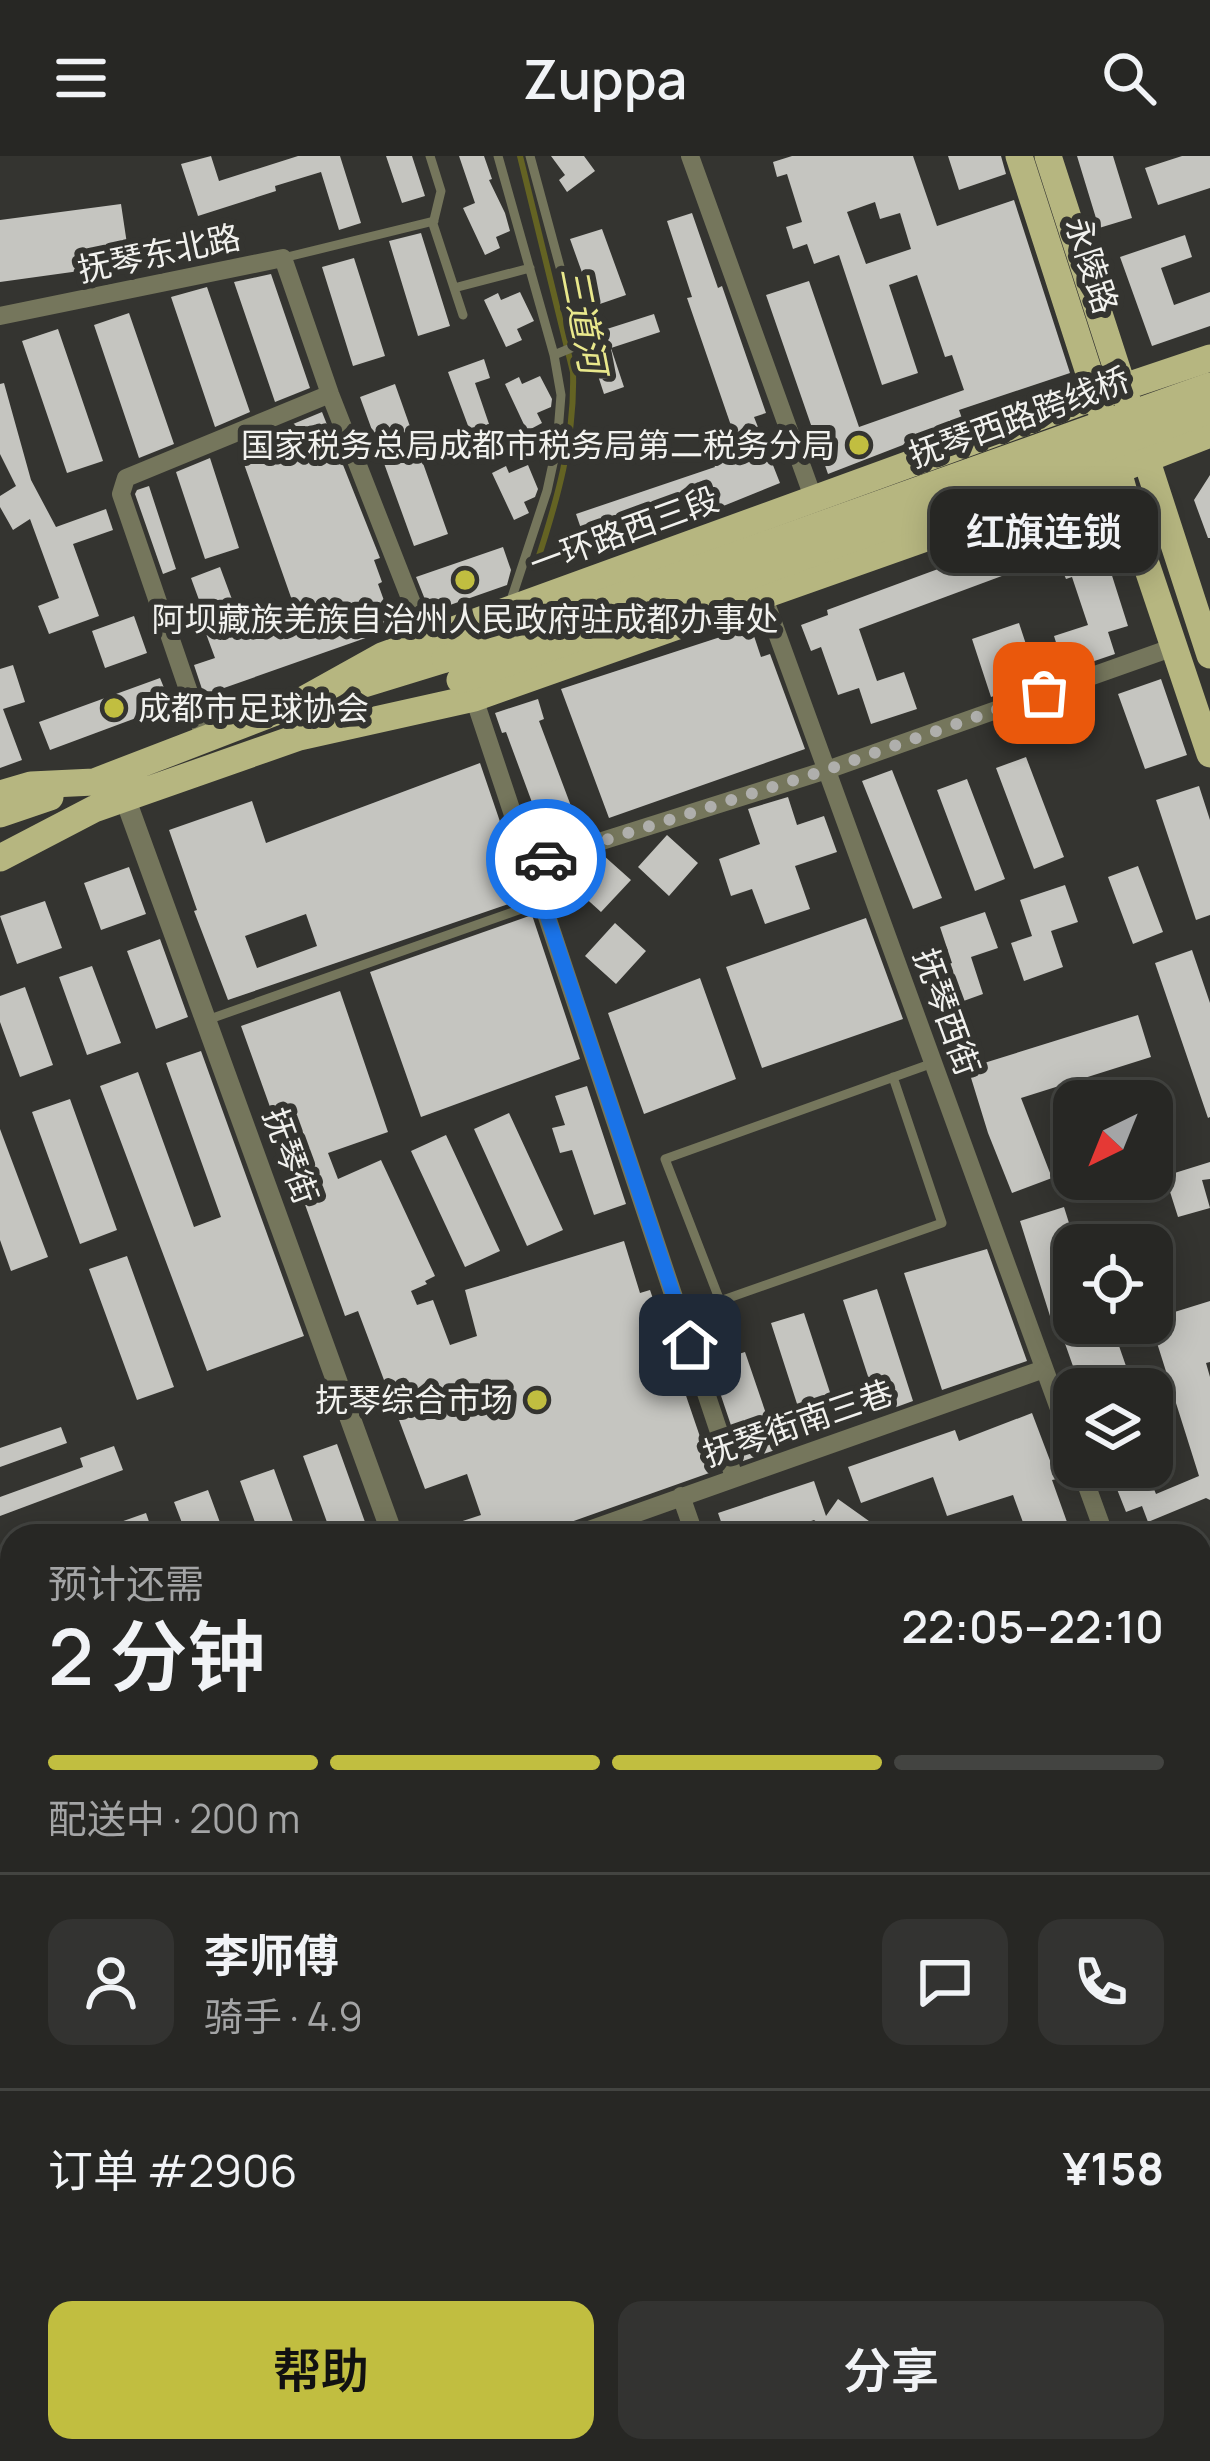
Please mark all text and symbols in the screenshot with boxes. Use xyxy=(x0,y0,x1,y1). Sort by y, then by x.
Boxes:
text: Zuppa xyxy=(523,41,687,115)
icon: menu xyxy=(48,45,114,111)
icon: search xyxy=(1096,45,1162,111)
street label: 永陵路 xyxy=(1056,211,1129,319)
street label: 抚琴东北路 xyxy=(74,213,244,292)
water label: 三道河 xyxy=(550,262,620,383)
street label: 抚琴西路跨线桥 xyxy=(903,356,1135,477)
place label: 国家税务总局成都市税务局第二税务分局 xyxy=(241,422,835,467)
marker: 国家税务总局成都市税务局第二税务分局 xyxy=(846,432,872,458)
street label: 一环路西三段 xyxy=(523,476,725,586)
callout: 红旗连锁 xyxy=(930,489,1158,573)
text: 红旗连锁 xyxy=(966,504,1122,558)
marker: 阿坝藏族羌族自治州人民政府驻成都办事处 xyxy=(452,567,478,593)
place label: 阿坝藏族羌族自治州人民政府驻成都办事处 xyxy=(152,596,779,641)
pin xyxy=(993,642,1095,744)
icon: bag xyxy=(1011,660,1077,726)
place label: 成都市足球协会 xyxy=(138,685,369,730)
marker: 成都市足球协会 xyxy=(101,695,127,721)
courier xyxy=(486,799,606,919)
icon: car xyxy=(513,826,579,892)
street label: 抚琴西街 xyxy=(904,942,991,1082)
north arrow xyxy=(1053,1080,1173,1200)
map controls xyxy=(1053,1080,1173,1488)
street label: 抚琴街 xyxy=(253,1102,330,1210)
button: locate xyxy=(1053,1224,1173,1344)
pin xyxy=(639,1294,741,1396)
icon: home xyxy=(657,1312,723,1378)
button: layers xyxy=(1053,1368,1173,1488)
street label: 抚琴街南三巷 xyxy=(697,1369,899,1476)
place label: 抚琴综合市场 xyxy=(315,1377,513,1422)
marker: 抚琴综合市场 xyxy=(524,1387,550,1413)
text: 预计还需 xyxy=(48,1556,204,1610)
text: 22:05–22:10 xyxy=(901,1595,1164,1657)
text: 2 分钟 xyxy=(48,1602,265,1708)
text: 配送中 · 200 m xyxy=(48,1791,300,1845)
button: person xyxy=(48,1919,174,2045)
button: chat xyxy=(882,1919,1008,2045)
button: phone xyxy=(1038,1919,1164,2045)
text: 李师傅 xyxy=(204,1924,339,1986)
text: 骑手 · 4.9 xyxy=(204,1989,363,2043)
text: ¥158 xyxy=(1063,2137,1164,2199)
text: 订单 #2906 xyxy=(48,2139,297,2201)
button: 帮助 xyxy=(48,2301,594,2439)
button: 分享 xyxy=(618,2301,1164,2439)

